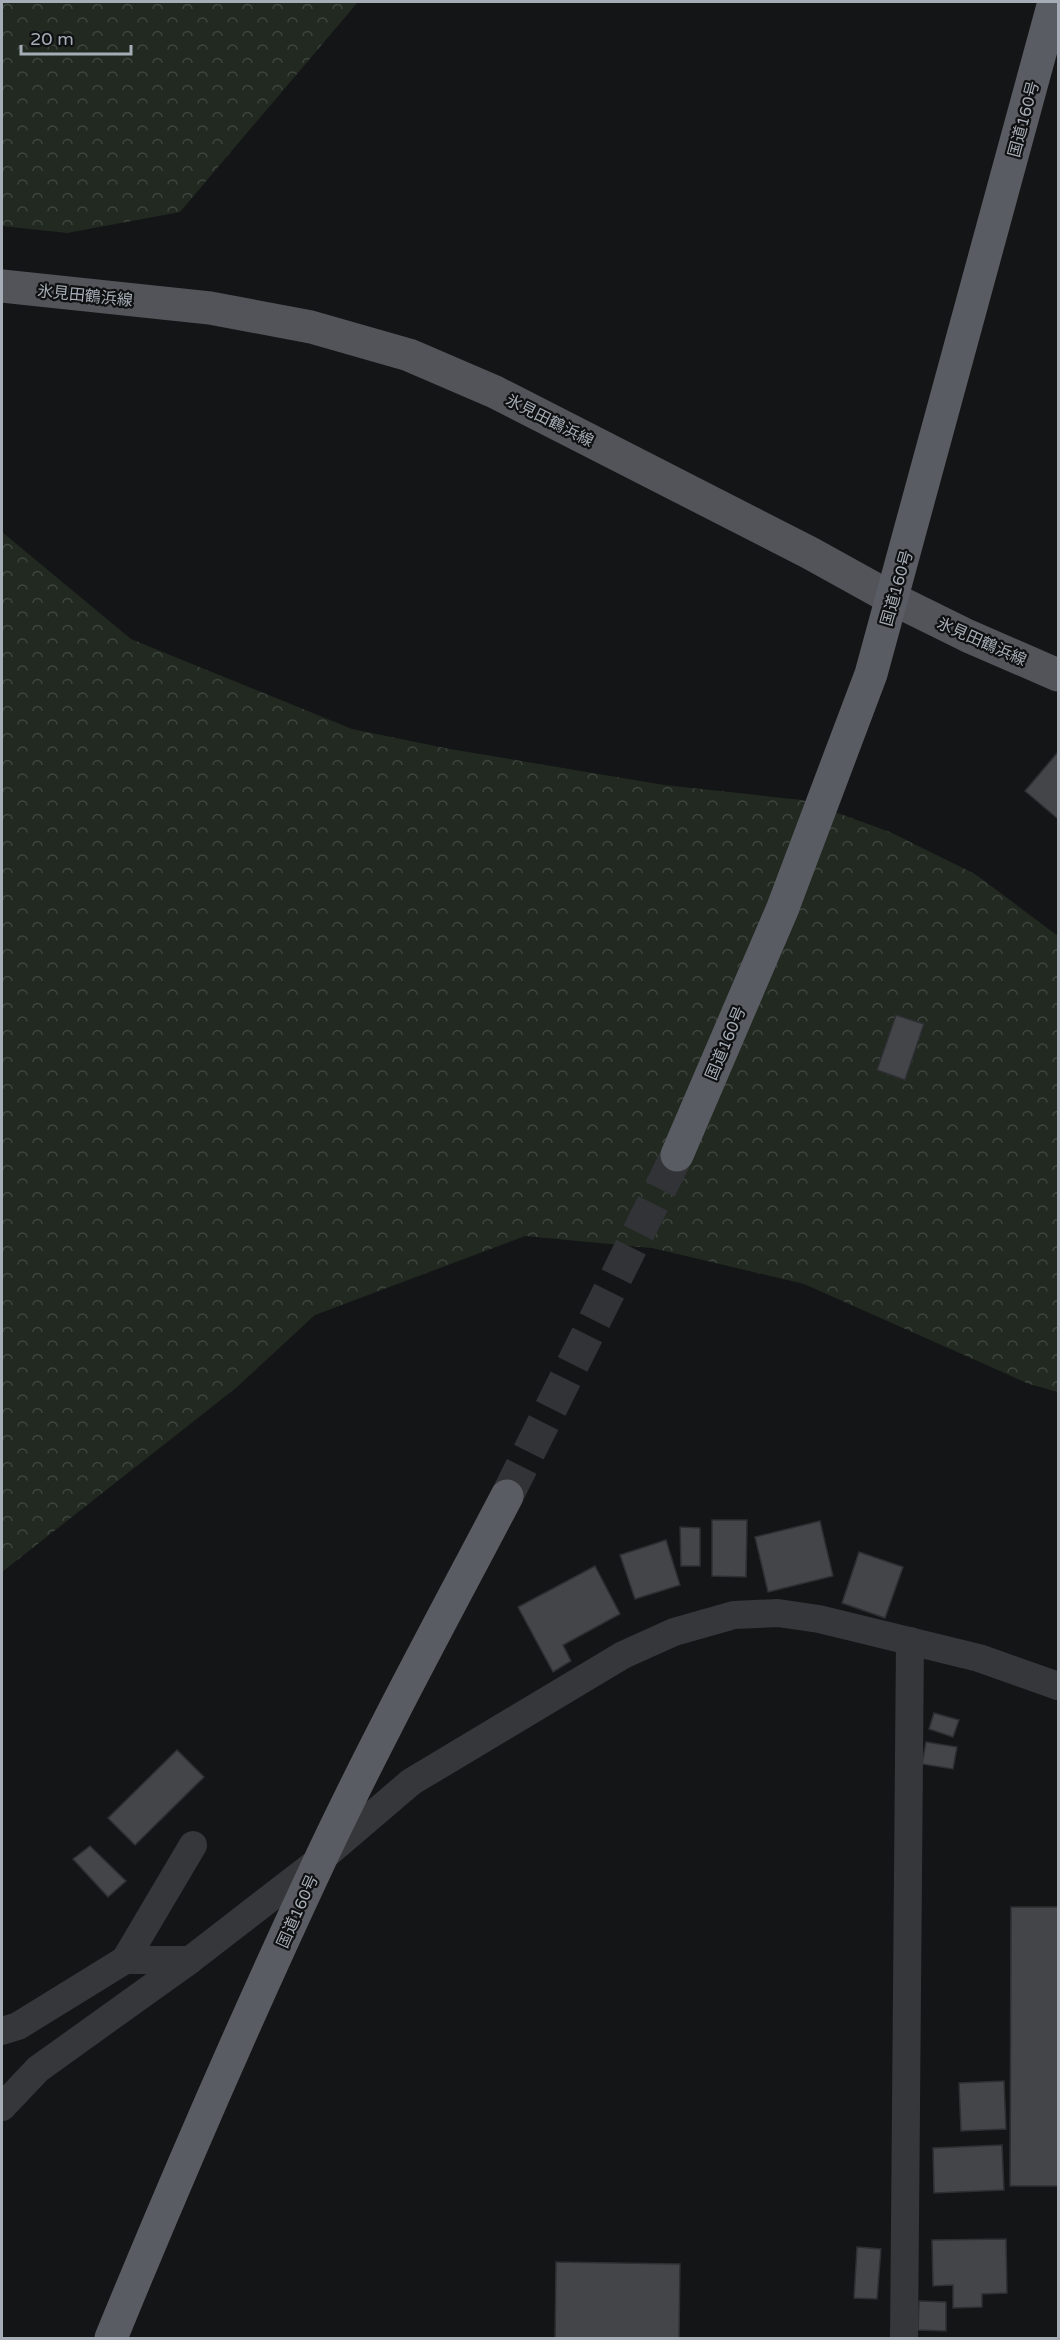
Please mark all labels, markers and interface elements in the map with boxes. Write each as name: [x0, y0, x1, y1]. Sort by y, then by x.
scale bar: [21, 18, 130, 56]
text: 20 m: [30, 28, 74, 50]
street label: 国道160号: [1004, 79, 1044, 160]
street label: 氷見田鶴浜線: [36, 281, 134, 311]
street label: 氷見田鶴浜線: [502, 390, 597, 452]
street label: 国道160号: [877, 548, 917, 629]
street label: 氷見田鶴浜線: [934, 613, 1030, 671]
street label: 国道160号: [701, 1004, 750, 1083]
street label: 国道160号: [273, 1872, 323, 1951]

